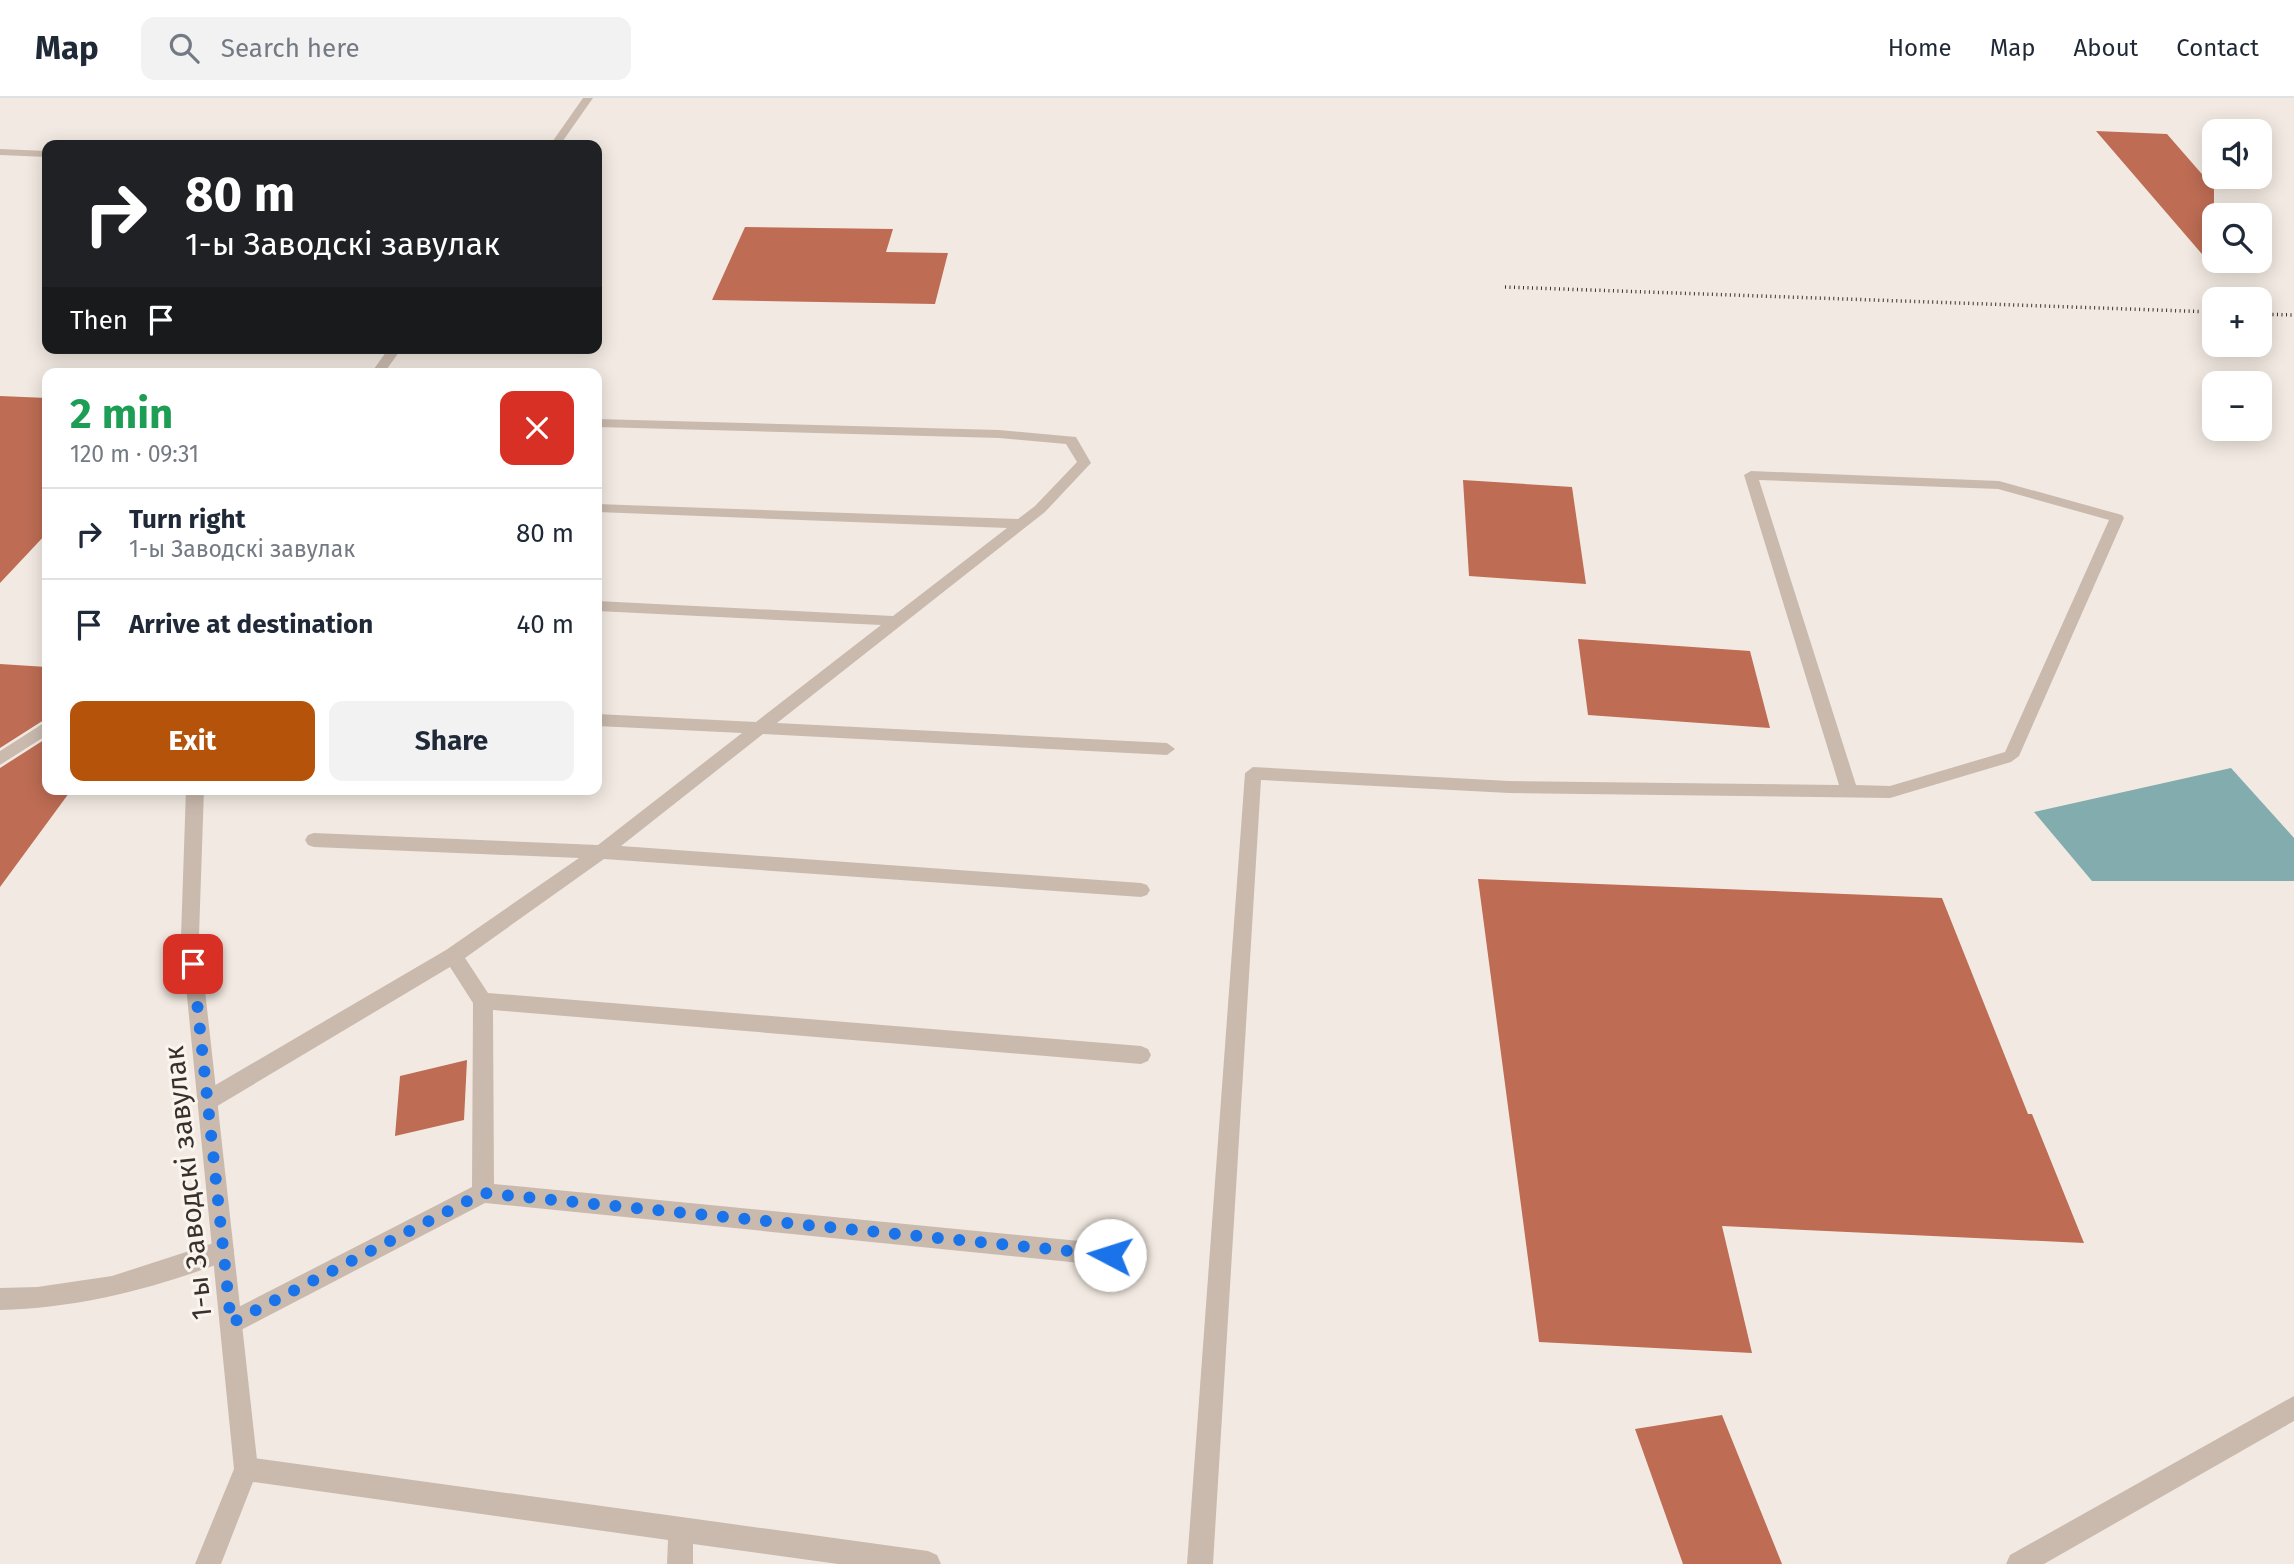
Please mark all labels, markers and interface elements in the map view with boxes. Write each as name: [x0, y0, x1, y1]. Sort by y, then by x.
search box: [141, 17, 631, 80]
text: Map: [35, 28, 99, 68]
icon: search: [165, 29, 203, 67]
text: Search here: [221, 33, 360, 64]
text: Home: [1888, 34, 1952, 62]
text: Map: [1990, 34, 2036, 62]
text: About: [2074, 34, 2138, 62]
text: Contact: [2176, 34, 2259, 62]
map controls: [2202, 119, 2272, 441]
button: sound: [2202, 119, 2272, 189]
text: 80 m: [185, 165, 295, 224]
icon: right: [70, 168, 161, 259]
button: search: [2202, 203, 2272, 273]
text: 1-ы Заводскі завулак: [185, 225, 500, 263]
button: +: [2202, 287, 2272, 357]
icon: arrive: [142, 301, 180, 339]
text: Then: [70, 305, 128, 336]
button: −: [2202, 371, 2272, 441]
text: 2 min: [70, 389, 173, 439]
button: close: [500, 391, 574, 465]
text: 120 m · 09:31: [70, 440, 199, 468]
text: Turn right: [129, 504, 246, 535]
icon: right: [70, 515, 108, 553]
text: 80 m: [516, 518, 574, 549]
text: 1-ы Заводскі завулак: [129, 535, 355, 563]
icon: arrive: [70, 606, 108, 644]
text: Arrive at destination: [129, 609, 373, 640]
text: 40 m: [516, 609, 574, 640]
button: Exit: [70, 701, 315, 781]
button: Share: [329, 701, 574, 781]
pin: [163, 934, 223, 994]
icon: arrive: [174, 945, 212, 983]
street label: 1-ы Заводскі завулак: [157, 1044, 219, 1322]
position arrow: [1073, 1218, 1147, 1292]

